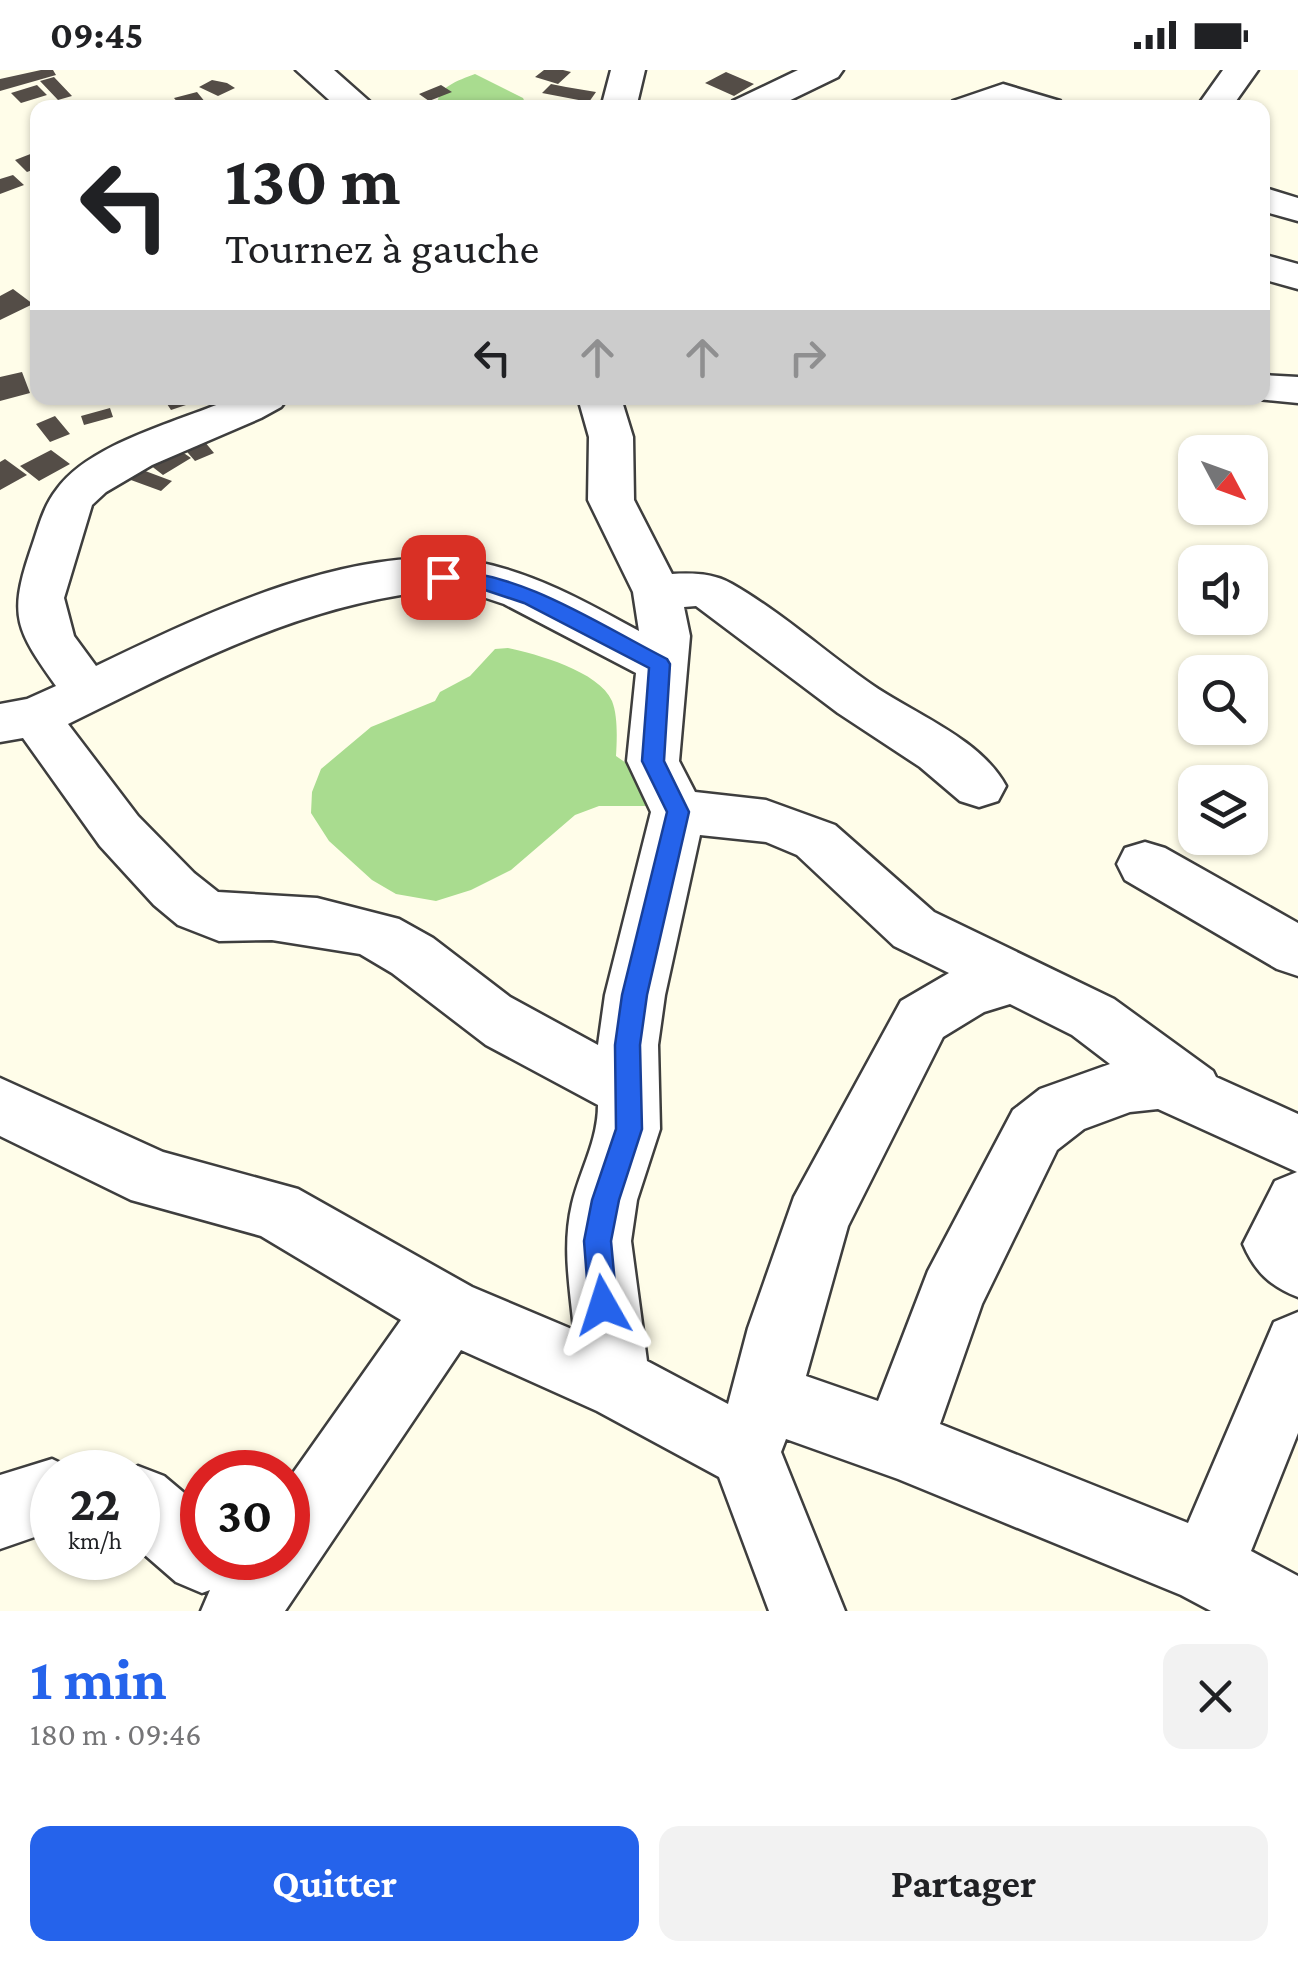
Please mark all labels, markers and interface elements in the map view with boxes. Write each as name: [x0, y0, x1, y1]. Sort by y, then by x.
text: 09:45: [50, 14, 143, 56]
icon: left: [60, 140, 190, 270]
text: 130 m: [225, 141, 401, 219]
text: Tournez à gauche: [225, 223, 539, 273]
icon: left: [465, 330, 520, 385]
icon: ahead: [570, 330, 625, 385]
icon: ahead: [675, 330, 730, 385]
icon: right: [780, 330, 835, 385]
north arrow: [1178, 435, 1268, 525]
map controls: [1178, 435, 1268, 855]
pin: [401, 535, 486, 620]
button: sound: [1178, 545, 1268, 635]
icon: arrive: [416, 550, 471, 605]
button: search: [1178, 655, 1268, 745]
button: layers: [1178, 765, 1268, 855]
position arrow: [551, 1253, 655, 1357]
speed limit sign: 30: [180, 1450, 310, 1580]
text: 22: [70, 1475, 120, 1531]
text: km/h: [68, 1527, 122, 1554]
button: close: [1163, 1644, 1268, 1749]
text: 1 min: [30, 1645, 167, 1712]
text: 180 m · 09:46: [30, 1716, 202, 1752]
button: Quitter: [30, 1826, 639, 1941]
button: Partager: [659, 1826, 1268, 1941]

